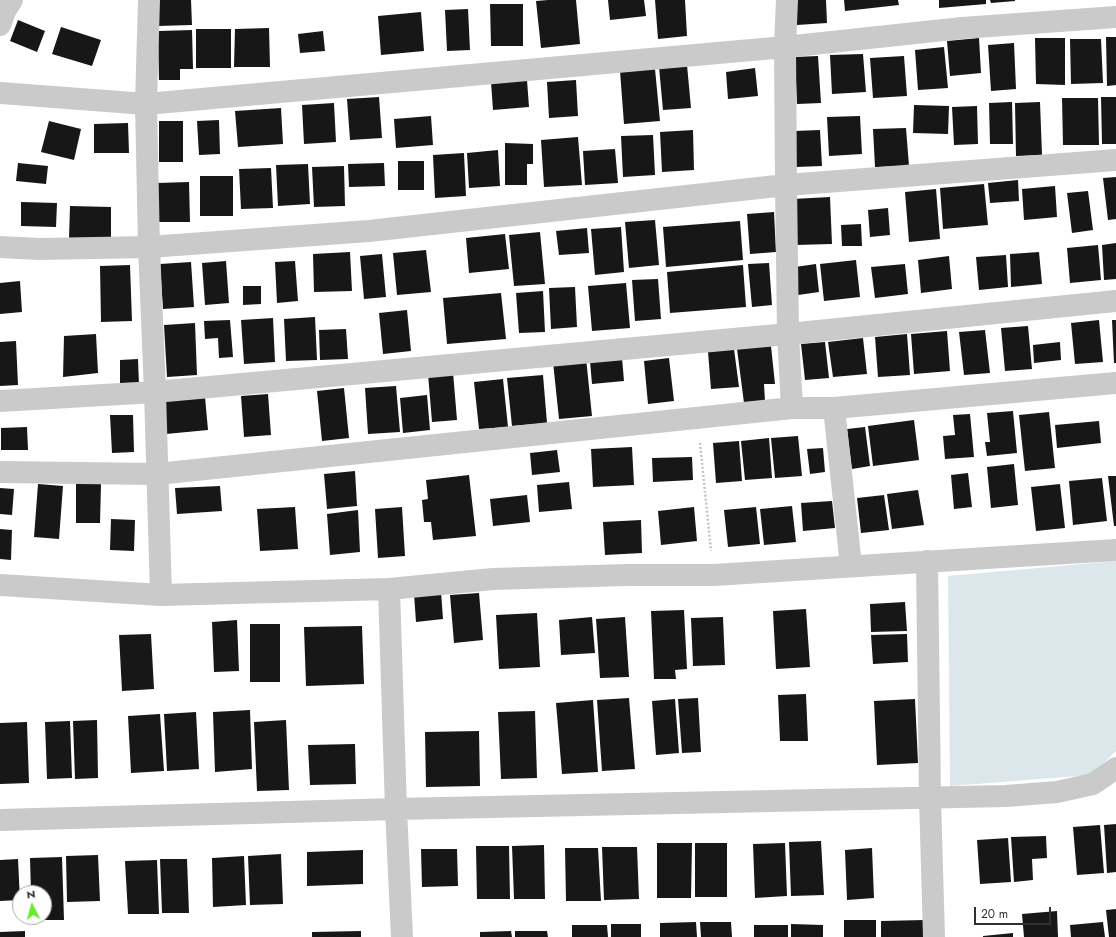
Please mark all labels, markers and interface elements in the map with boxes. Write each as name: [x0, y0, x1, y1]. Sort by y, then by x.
north arrow: [12, 885, 52, 925]
text: N: [26, 886, 36, 902]
scale bar: [976, 899, 1053, 925]
text: 20 m: [981, 905, 1008, 923]

